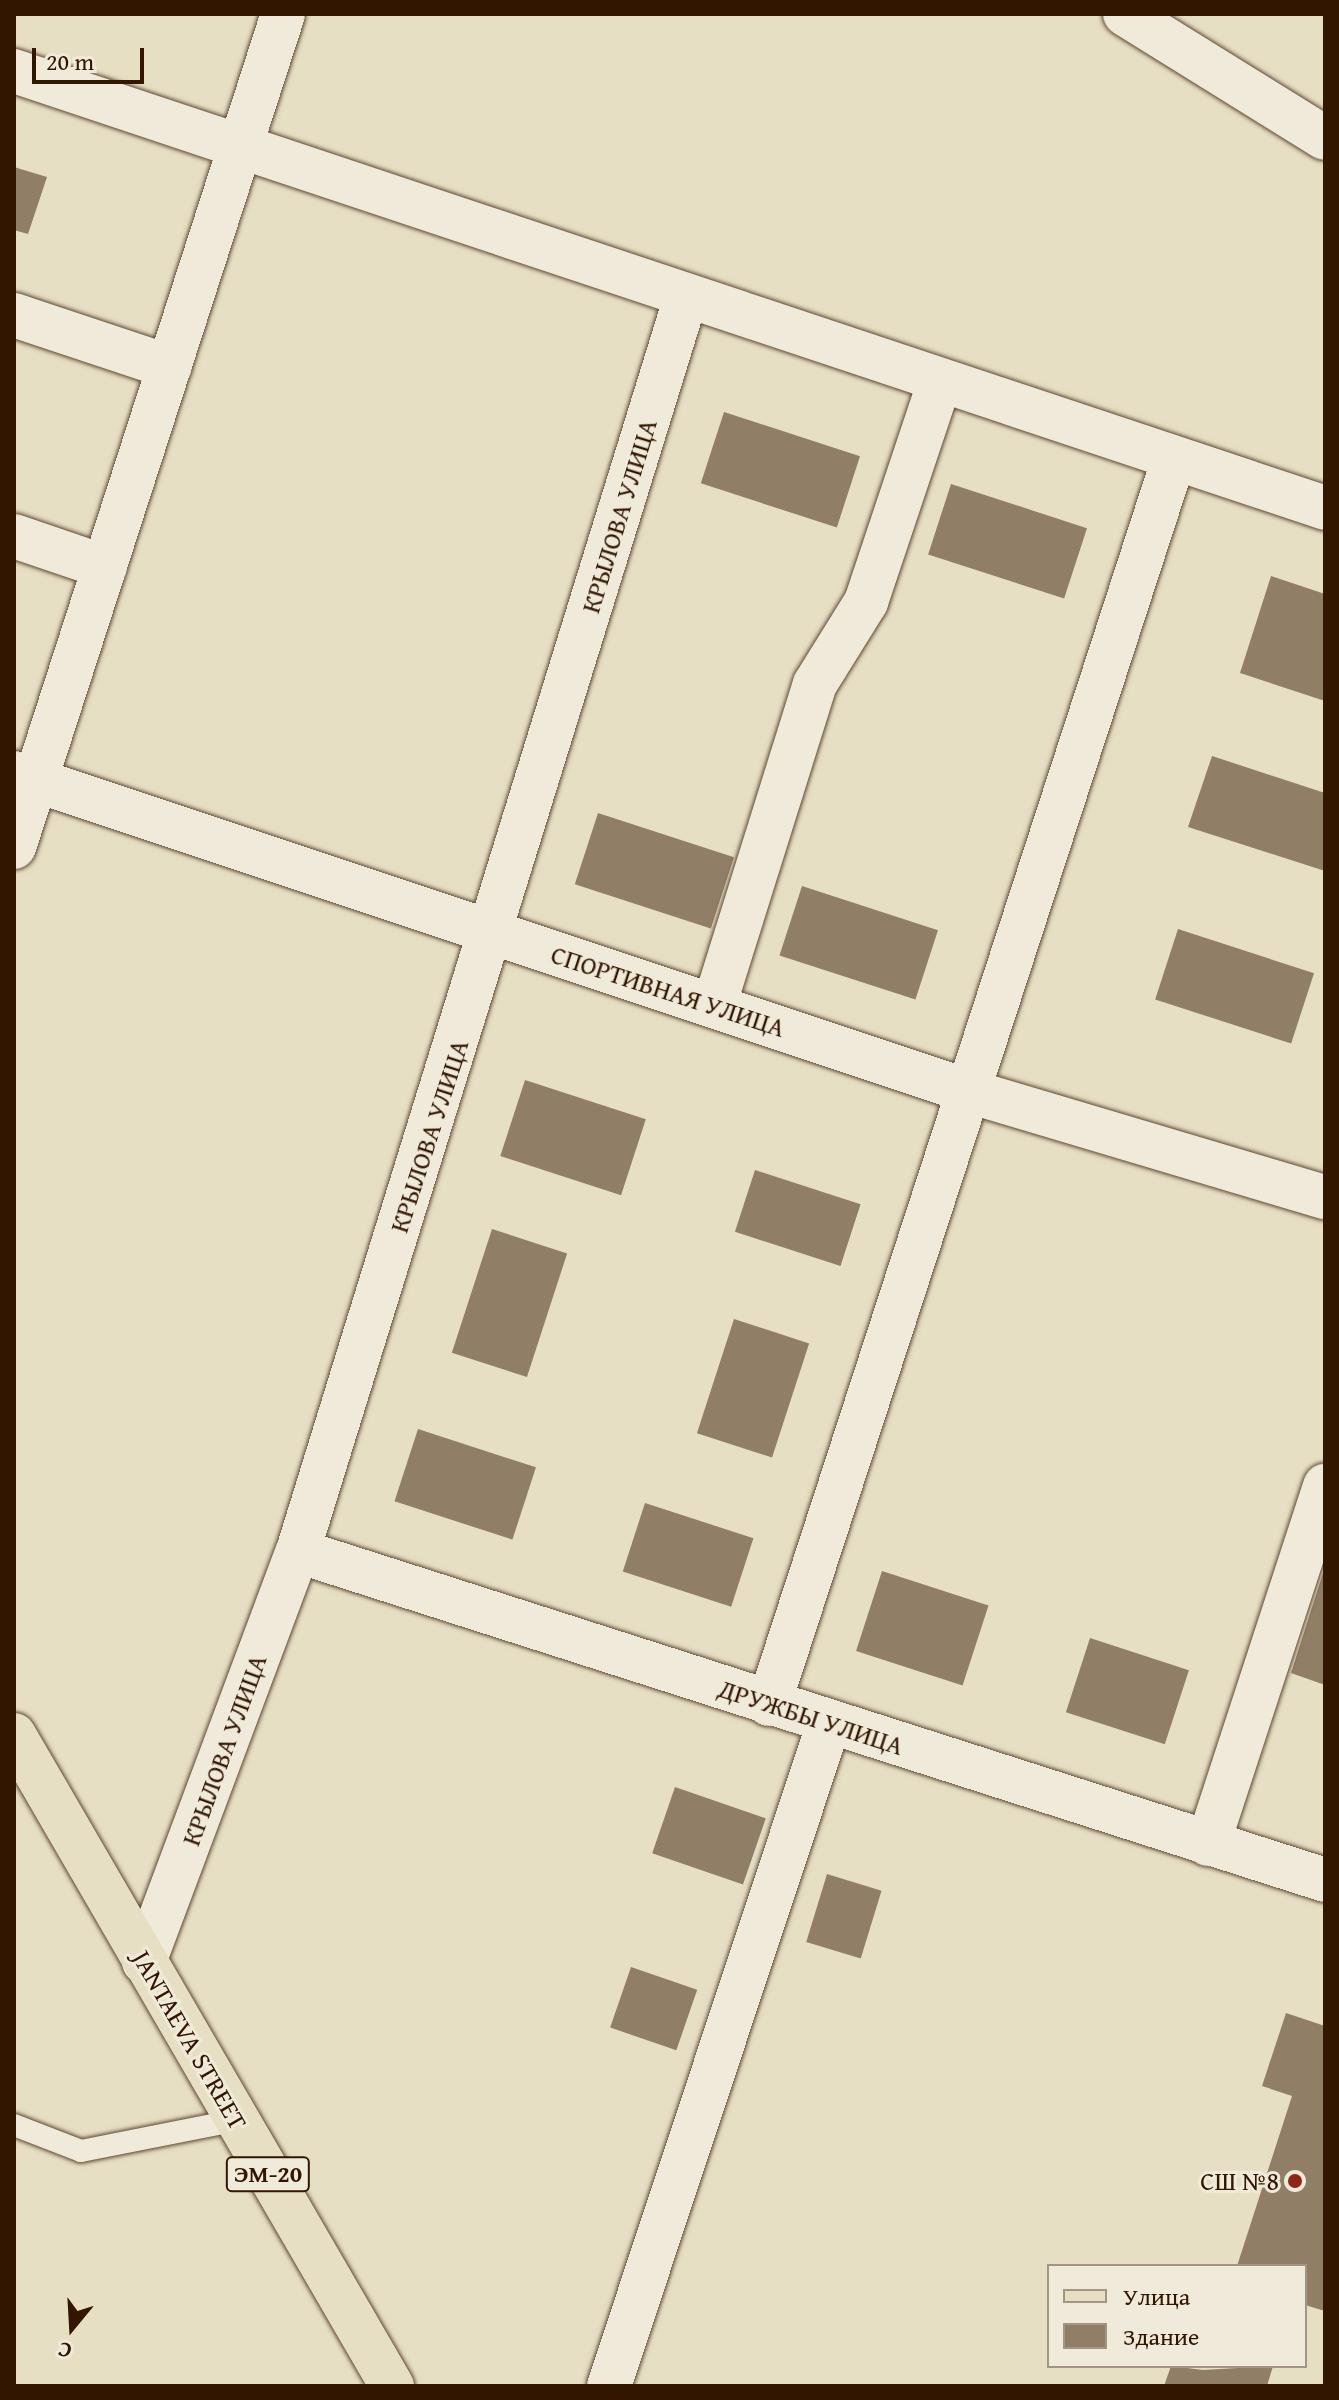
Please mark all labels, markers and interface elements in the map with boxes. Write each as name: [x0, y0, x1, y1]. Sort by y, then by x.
scale bar: [36, 32, 148, 82]
text: 20 m: [46, 44, 94, 79]
street label: КРЫЛОВА УЛИЦА: [575, 415, 663, 617]
street label: СПОРТИВНАЯ УЛИЦА: [547, 938, 789, 1044]
street label: КРЫЛОВА УЛИЦА: [383, 1036, 475, 1236]
street label: КРЫЛОВА УЛИЦА: [175, 1650, 273, 1850]
street label: ДРУЖБЫ УЛИЦА: [715, 1672, 907, 1762]
street label: JANTAEVA STREET: [126, 1945, 254, 2135]
road number: ЭМ-20: [224, 2154, 312, 2194]
place label: СШ №8: [1200, 2165, 1279, 2197]
marker: СШ №8: [1286, 2172, 1304, 2190]
legend: [1047, 2264, 1307, 2368]
text: Улица: [1123, 2279, 1190, 2314]
north arrow: [32, 2288, 112, 2368]
text: Здание: [1123, 2319, 1199, 2354]
text: С: [54, 2334, 75, 2368]

